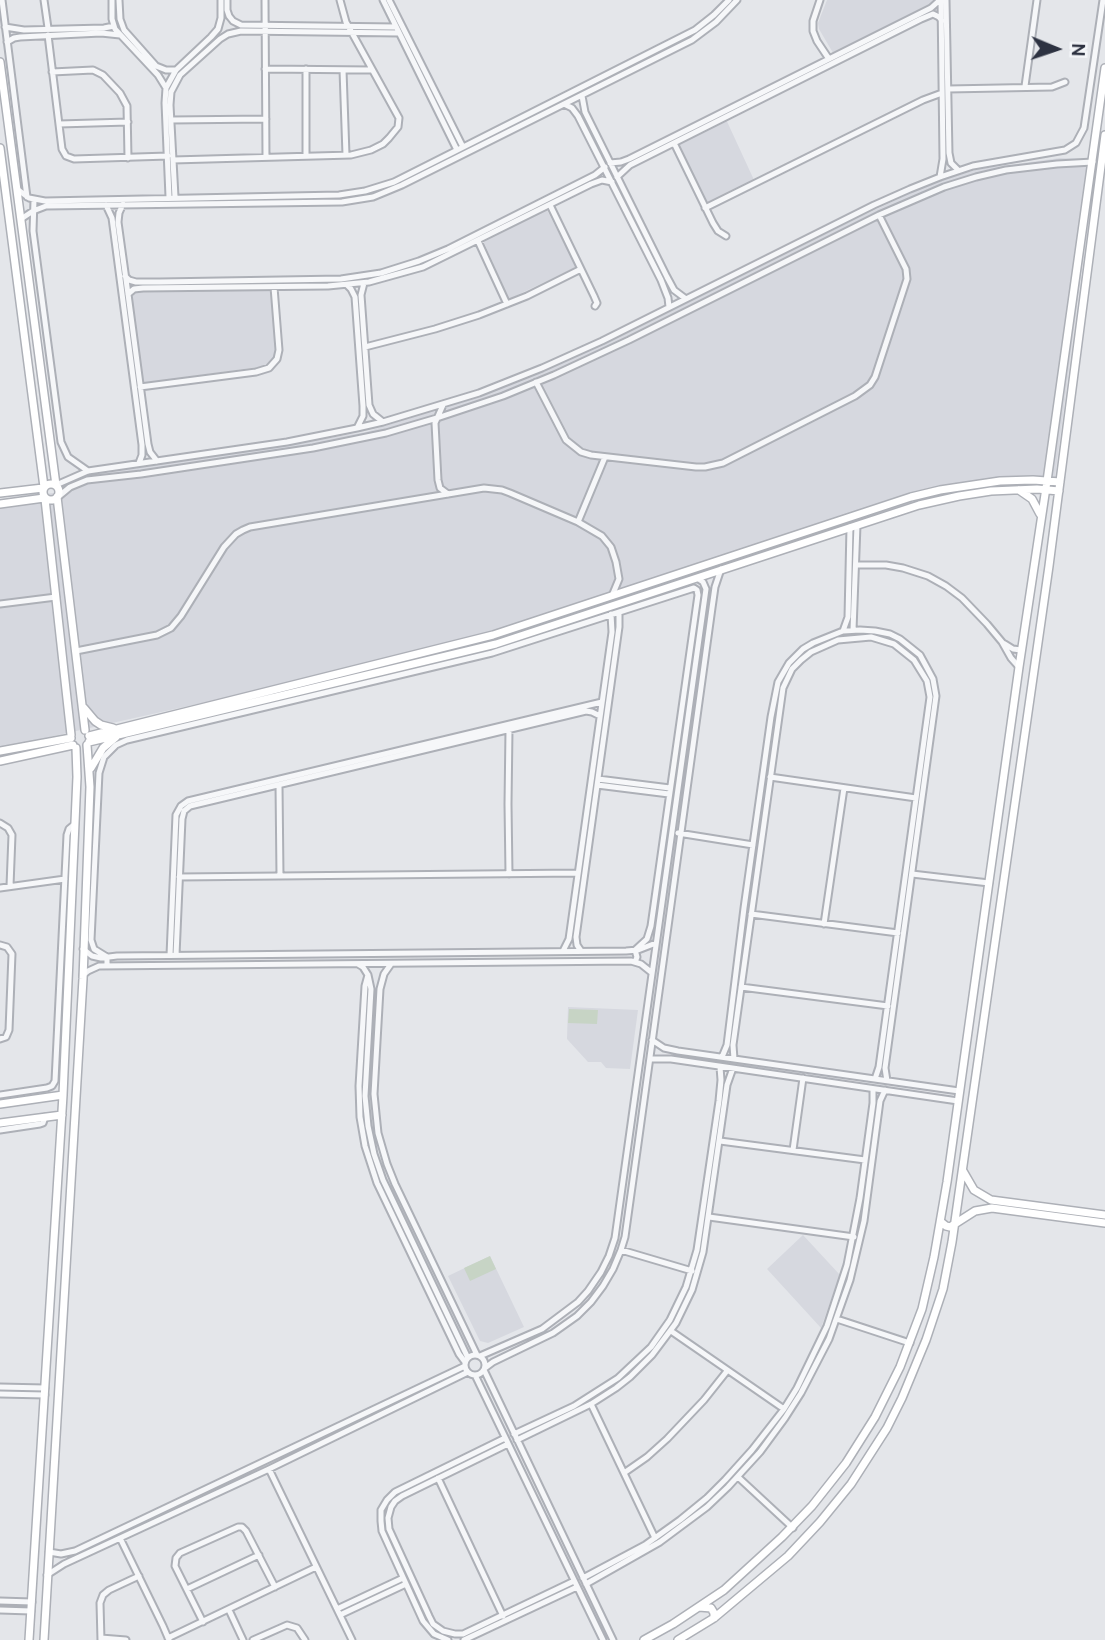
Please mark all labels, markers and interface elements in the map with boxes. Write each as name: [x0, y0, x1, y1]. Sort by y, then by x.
north arrow: [1021, 14, 1091, 84]
text: N: [1065, 42, 1089, 57]

